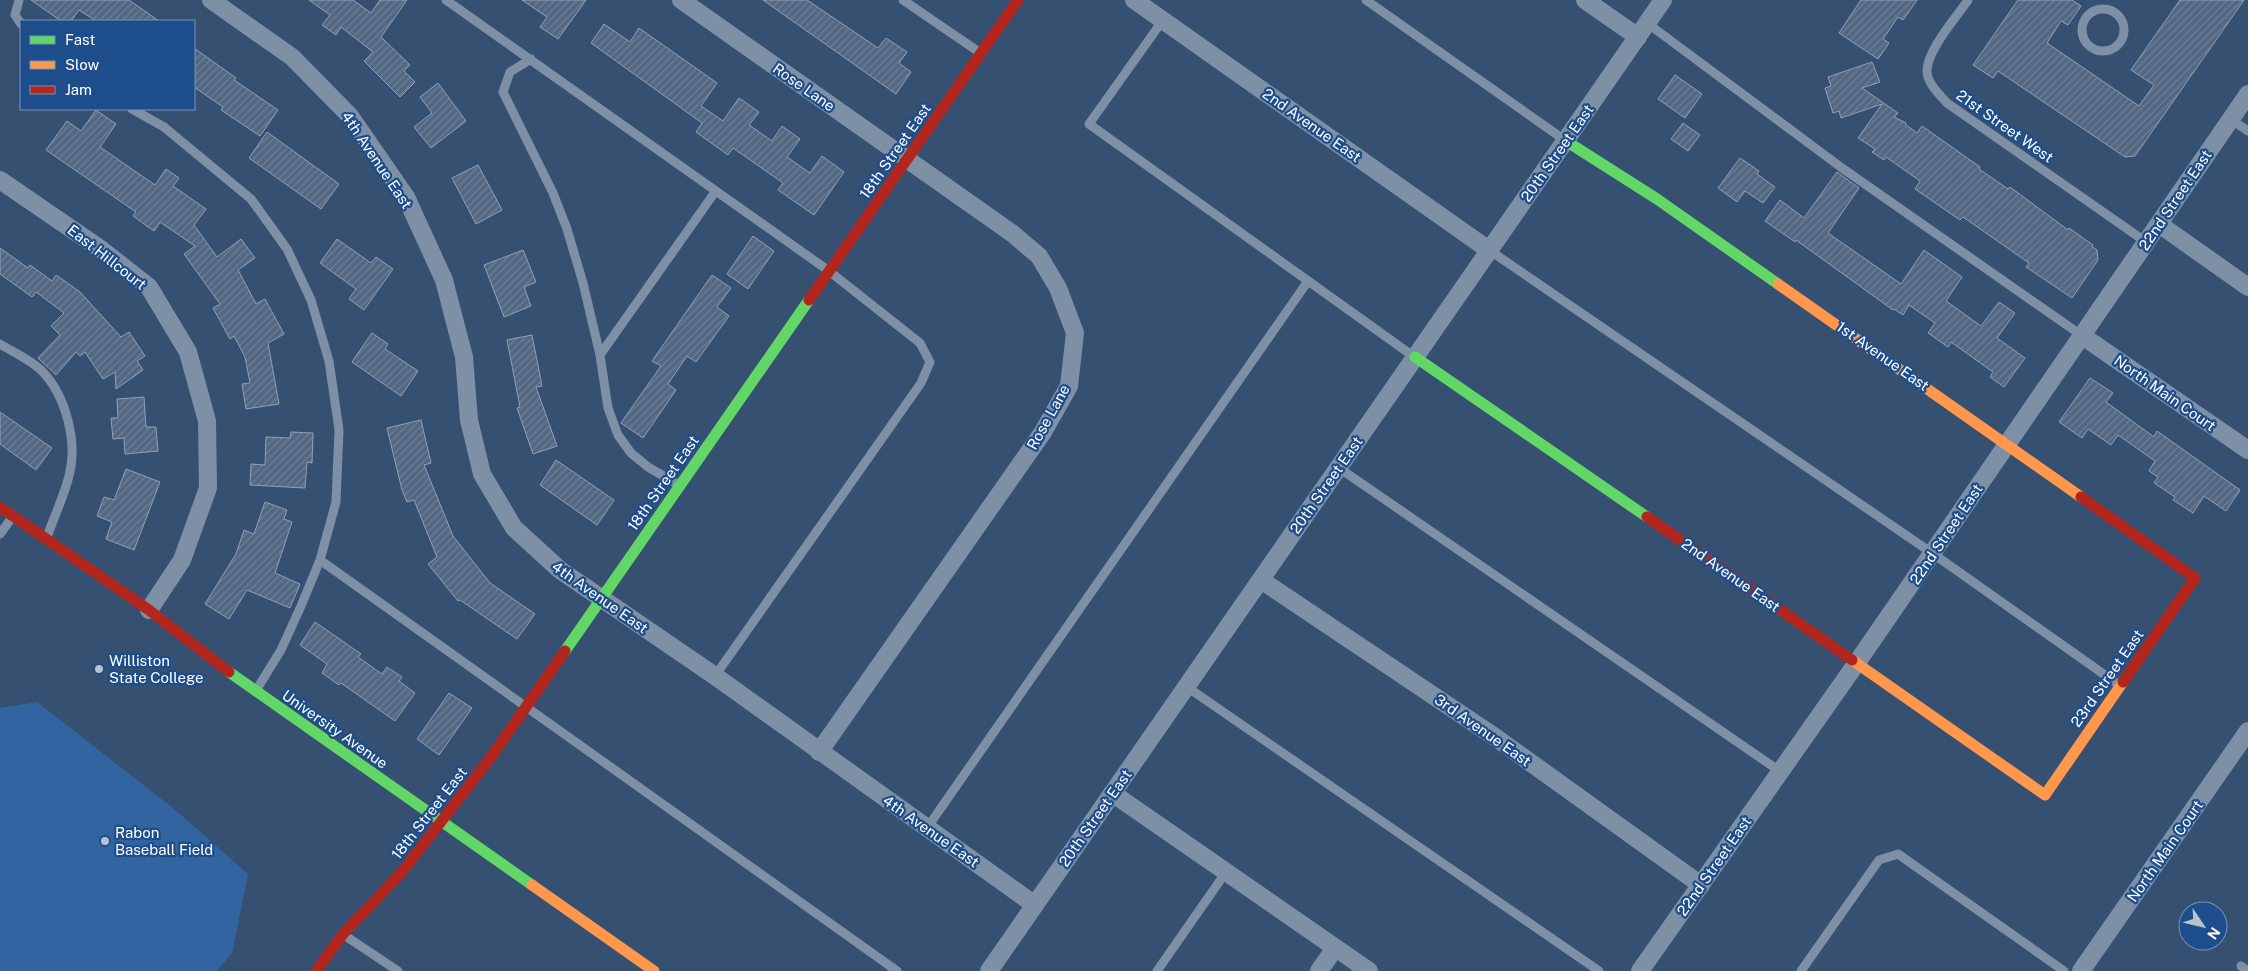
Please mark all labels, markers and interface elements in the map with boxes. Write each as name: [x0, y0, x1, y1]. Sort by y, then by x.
legend: [20, 20, 195, 110]
text: Fast: [65, 31, 95, 48]
text: Slow: [65, 56, 100, 73]
street label: Rose Lane: [770, 59, 838, 115]
text: Jam: [65, 81, 92, 98]
street label: 2nd Avenue East: [1260, 85, 1364, 165]
street label: 21st Street West: [1953, 86, 2057, 166]
street label: 18th Street East: [856, 100, 934, 202]
street label: 20th Street East: [1517, 101, 1597, 205]
street label: 4th Avenue East: [338, 108, 416, 212]
street label: 22nd Street East: [2135, 147, 2215, 253]
street label: East Hillcourt: [64, 221, 150, 293]
street label: 1st Avenue East: [1834, 318, 1933, 394]
street label: North Main Court: [2111, 352, 2219, 435]
street label: Rose Lane: [1023, 381, 1073, 453]
street label: 18th Street East: [624, 432, 702, 534]
street label: 20th Street East: [1286, 433, 1366, 537]
street label: 22nd Street East: [1906, 481, 1986, 587]
street label: 2nd Avenue East: [1679, 535, 1783, 615]
street label: 4th Avenue East: [549, 558, 651, 637]
street label: 23rd Street East: [2067, 626, 2147, 730]
place label: Williston State College: [109, 652, 204, 686]
marker: Williston State College: [93, 663, 105, 675]
street label: University Avenue: [279, 686, 391, 772]
street label: 3rd Avenue East: [1432, 690, 1535, 770]
street label: 18th Street East: [388, 763, 470, 862]
street label: 20th Street East: [1055, 766, 1135, 870]
street label: 4th Avenue East: [880, 792, 982, 871]
street label: North Main Court: [2124, 797, 2207, 905]
street label: 22nd Street East: [1673, 813, 1755, 919]
place label: Rabon Baseball Field: [115, 824, 213, 858]
marker: Rabon Baseball Field: [99, 835, 111, 847]
north arrow: [2178, 901, 2228, 951]
text: N: [2204, 924, 2223, 943]

